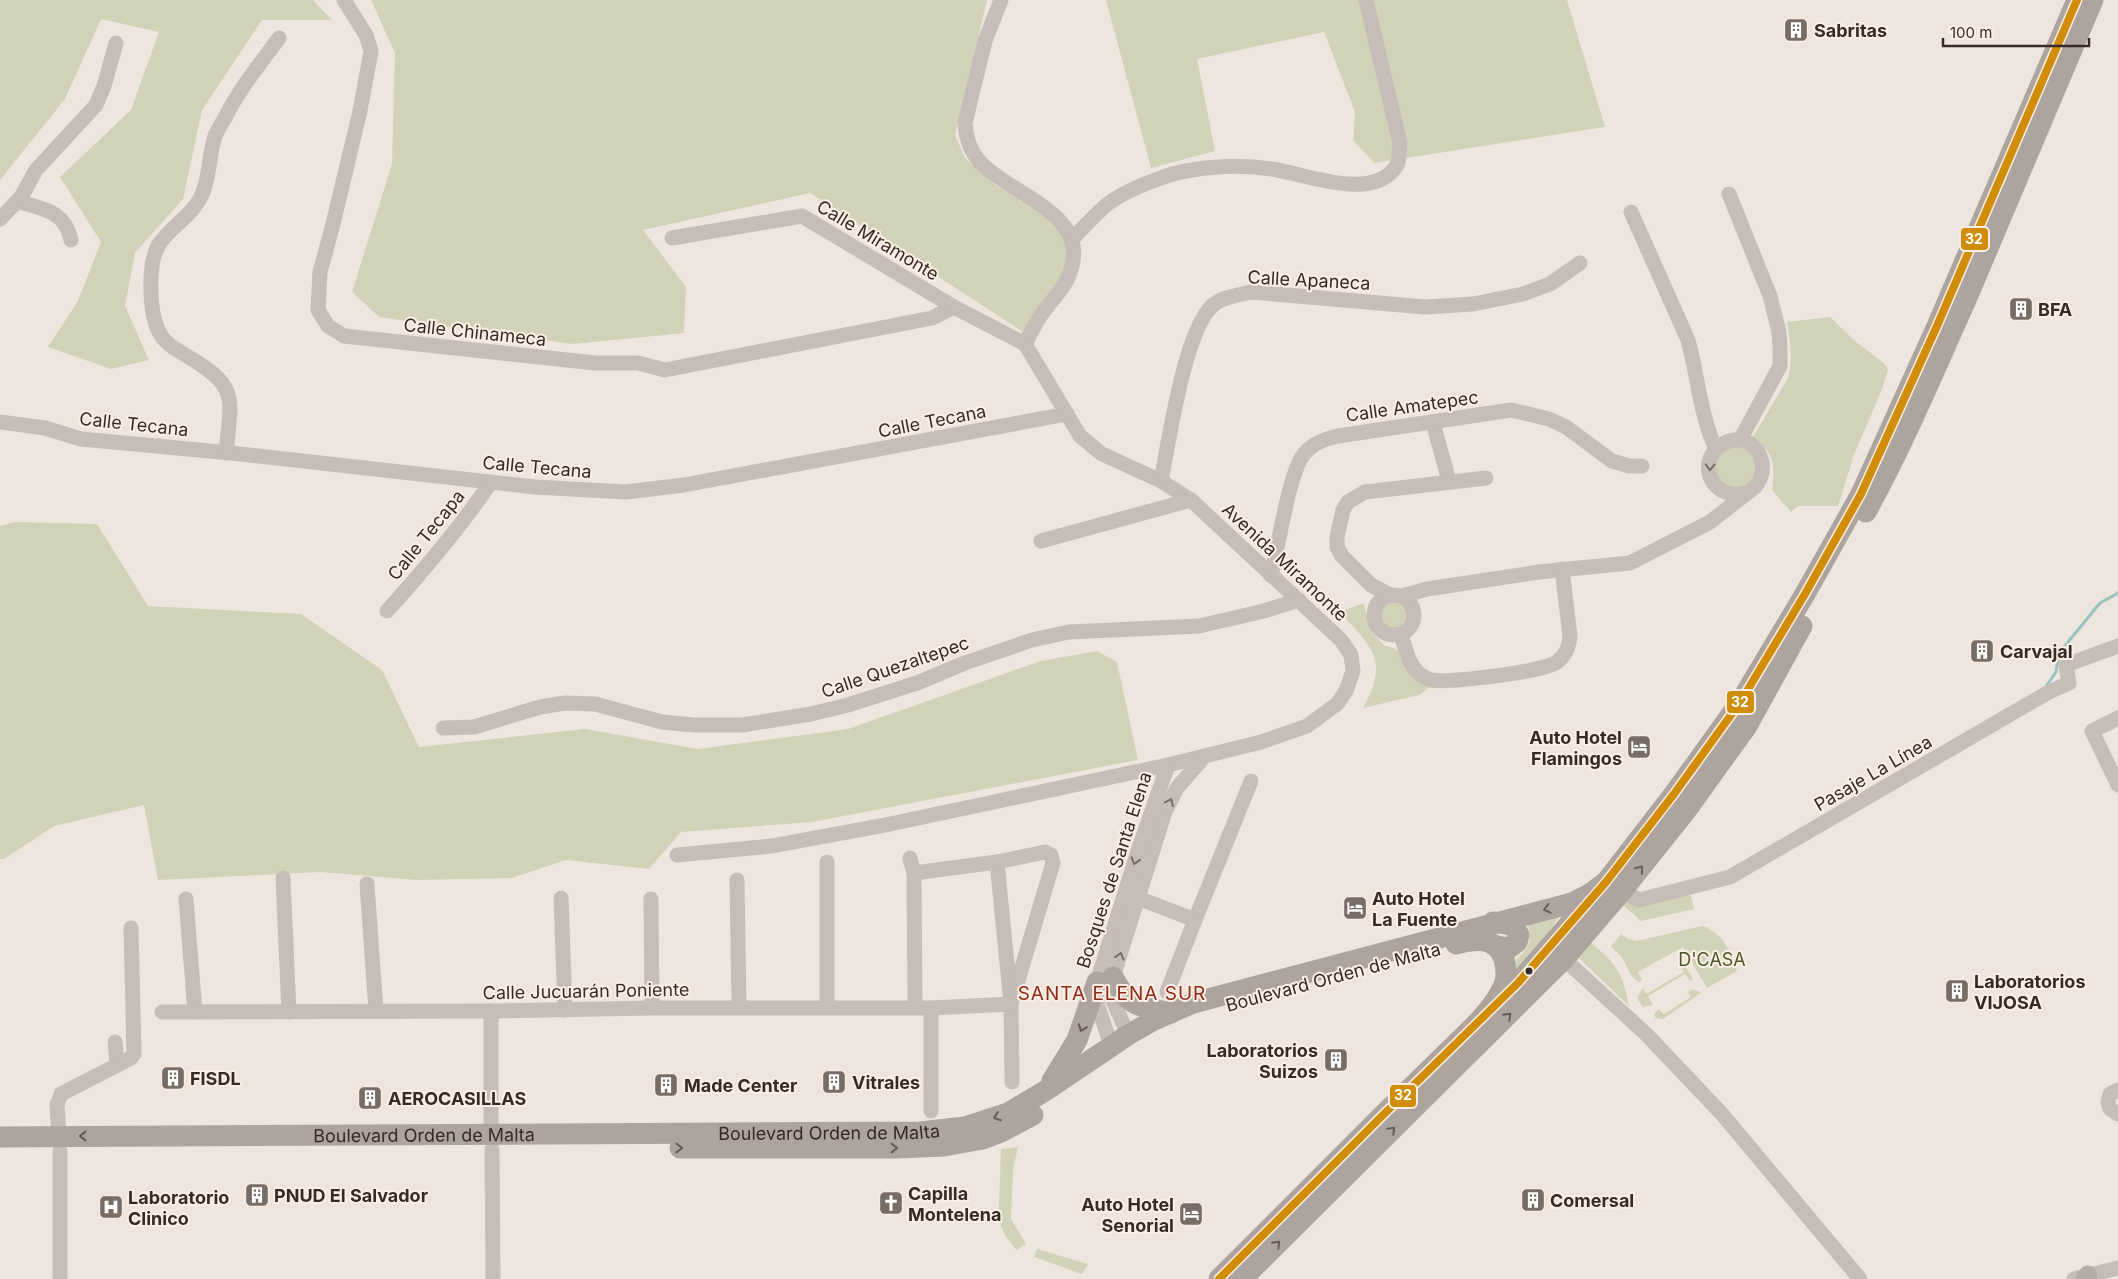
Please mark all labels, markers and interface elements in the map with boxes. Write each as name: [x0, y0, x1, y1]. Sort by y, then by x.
scale bar: [1943, 15, 2089, 47]
building icon: Sabritas: [1783, 17, 1809, 43]
place label: Sabritas: [1814, 20, 1887, 41]
text: 100 m: [1950, 23, 1992, 42]
street label: Calle Miramonte: [813, 195, 943, 285]
line badge: 32: [1960, 227, 1989, 251]
text: 32: [1965, 230, 1983, 247]
street label: Calle Apaneca: [1247, 266, 1371, 294]
building icon: BFA: [2008, 296, 2034, 322]
place label: BFA: [2038, 299, 2072, 320]
street label: Calle Chinameca: [403, 314, 547, 350]
street label: Calle Amatepec: [1344, 386, 1480, 426]
street label: Calle Tecana: [876, 400, 988, 442]
street label: Calle Tecana: [78, 408, 190, 440]
street label: Calle Tecana: [482, 452, 592, 482]
one-way arrow: [1705, 464, 1715, 472]
street label: Calle Tecapa: [383, 486, 469, 584]
street label: Avenida Miramonte: [1218, 499, 1352, 625]
street label: Calle Quezaltepec: [818, 632, 972, 702]
building icon: Carvajal: [1969, 638, 1995, 664]
place label: Carvajal: [2000, 641, 2073, 662]
line badge: 32: [1726, 690, 1755, 714]
text: 32: [1731, 693, 1749, 710]
place label: Auto Hotel Flamingos: [1529, 727, 1622, 769]
street label: Pasaje La Línea: [1810, 731, 1936, 815]
hotel icon: Auto Hotel Flamingos: [1626, 734, 1652, 760]
street label: Bosques de Santa Elena: [1072, 769, 1156, 971]
one-way arrow: [1163, 798, 1174, 807]
one-way arrow: [1130, 856, 1140, 864]
one-way arrow: [1634, 866, 1642, 875]
place label: Auto Hotel La Fuente: [1372, 888, 1465, 930]
hotel icon: Auto Hotel La Fuente: [1342, 895, 1368, 921]
one-way arrow: [1542, 903, 1551, 914]
street label: Boulevard Orden de Malta: [1223, 938, 1443, 1016]
park label: D'CASA: [1678, 949, 1746, 970]
one-way arrow: [1114, 953, 1124, 961]
unlabelled marker: [1524, 966, 1534, 976]
place label: Laboratorios VIJOSA: [1974, 971, 2085, 1013]
building icon: Laboratorios VIJOSA: [1944, 978, 1970, 1004]
street label: Calle Jucuarán Poniente: [483, 979, 689, 1003]
district label: SANTA ELENA SUR: [1018, 982, 1206, 1005]
one-way arrow: [1502, 1013, 1511, 1022]
one-way arrow: [1078, 1024, 1088, 1032]
place label: Laboratorios Suizos: [1207, 1040, 1318, 1082]
building icon: Laboratorios Suizos: [1323, 1047, 1349, 1073]
building icon: FISDL: [160, 1065, 186, 1091]
place label: FISDL: [190, 1068, 241, 1089]
building icon: Vitrales: [821, 1069, 847, 1095]
building icon: Made Center: [653, 1072, 679, 1098]
place label: Vitrales: [852, 1072, 920, 1093]
place label: Made Center: [684, 1075, 797, 1096]
line badge: 32: [1389, 1084, 1417, 1108]
building icon: AEROCASILLAS: [357, 1085, 383, 1111]
text: 32: [1394, 1086, 1412, 1103]
place label: AEROCASILLAS: [388, 1088, 526, 1109]
one-way arrow: [993, 1111, 1001, 1121]
street label: Boulevard Orden de Malta: [718, 1119, 941, 1144]
street label: Boulevard Orden de Malta: [313, 1124, 535, 1146]
one-way arrow: [1386, 1126, 1395, 1135]
one-way arrow: [79, 1131, 87, 1141]
one-way arrow: [675, 1143, 683, 1153]
one-way arrow: [890, 1143, 898, 1153]
building icon: PNUD El Salvador: [244, 1182, 270, 1208]
place label: Capilla Montelena: [908, 1183, 1001, 1225]
place label: PNUD El Salvador: [274, 1185, 428, 1206]
place label: Laboratorio Clinico: [128, 1187, 229, 1229]
building icon: Comersal: [1520, 1187, 1546, 1213]
church icon: Capilla Montelena: [878, 1190, 904, 1216]
place label: Comersal: [1550, 1190, 1634, 1211]
hospital icon: Laboratorio Clinico: [98, 1194, 124, 1220]
place label: Auto Hotel Senorial: [1081, 1194, 1174, 1236]
hotel icon: Auto Hotel Senorial: [1178, 1201, 1204, 1227]
one-way arrow: [1271, 1241, 1280, 1250]

